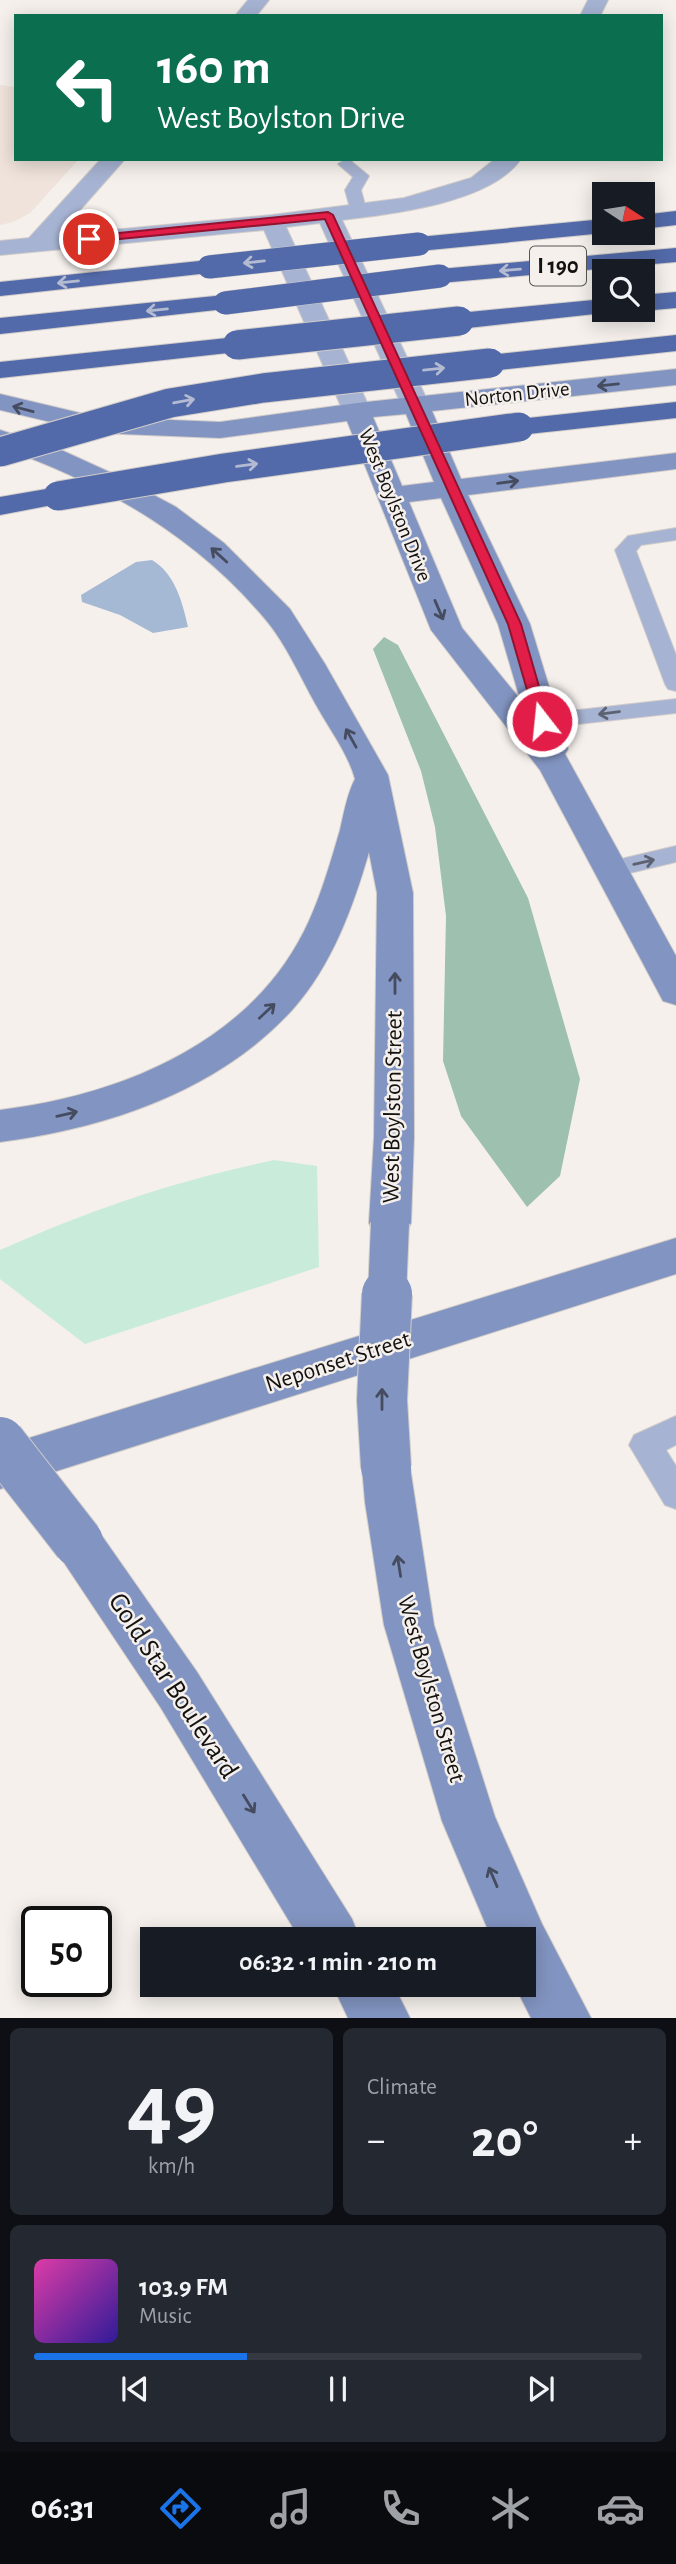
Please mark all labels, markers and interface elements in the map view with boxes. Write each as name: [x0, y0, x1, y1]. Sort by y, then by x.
icon: left: [42, 42, 133, 133]
text: 160 m: [157, 44, 271, 93]
text: West Boylston Drive: [157, 102, 405, 134]
north arrow: [592, 182, 654, 245]
map controls: [592, 182, 655, 322]
pin: [59, 209, 119, 269]
icon: arrive: [70, 220, 108, 258]
road number: I 190: [530, 246, 586, 286]
one-way arrow: [243, 256, 265, 269]
button: search: [592, 259, 655, 322]
one-way arrow: [500, 264, 522, 277]
one-way arrow: [57, 275, 80, 288]
one-way arrow: [146, 304, 169, 317]
one-way arrow: [422, 363, 444, 376]
street label: Norton Drive: [464, 378, 570, 410]
one-way arrow: [597, 378, 620, 391]
one-way arrow: [172, 394, 195, 407]
one-way arrow: [12, 401, 34, 414]
street label: West Boylston Drive: [355, 426, 435, 584]
one-way arrow: [235, 458, 258, 471]
one-way arrow: [496, 475, 518, 488]
one-way arrow: [210, 547, 228, 563]
one-way arrow: [433, 599, 446, 620]
position arrow: [505, 684, 579, 758]
one-way arrow: [598, 707, 621, 720]
one-way arrow: [344, 729, 358, 749]
one-way arrow: [632, 855, 655, 868]
one-way arrow: [388, 972, 402, 995]
one-way arrow: [258, 1003, 276, 1019]
street label: West Boylston Street: [379, 1010, 407, 1204]
one-way arrow: [55, 1107, 78, 1120]
street label: Neponset Street: [262, 1327, 414, 1397]
one-way arrow: [375, 1387, 389, 1410]
one-way arrow: [392, 1555, 405, 1578]
street label: Gold Star Boulevard: [103, 1588, 243, 1784]
street label: West Boylston Street: [393, 1593, 469, 1785]
one-way arrow: [242, 1793, 256, 1813]
one-way arrow: [486, 1866, 499, 1888]
speed limit sign: 50: [21, 1906, 112, 1997]
text: 06:32 · 1 min · 210 m: [239, 1949, 437, 1975]
text: 49: [127, 2062, 216, 2153]
text: Climate: [367, 2076, 437, 2099]
text: 20°: [471, 2114, 538, 2166]
text: −: [367, 2122, 385, 2160]
text: +: [624, 2122, 642, 2160]
text: km/h: [148, 2155, 195, 2178]
text: 103.9 FM: [139, 2274, 228, 2300]
text: Music: [139, 2305, 191, 2328]
icon: previous: [116, 2370, 154, 2408]
icon: pause: [319, 2370, 357, 2408]
icon: next: [522, 2370, 560, 2408]
icon: directions: [156, 2484, 205, 2533]
icon: music: [266, 2484, 315, 2533]
icon: phone: [376, 2484, 425, 2533]
icon: climate: [486, 2484, 535, 2533]
icon: car: [596, 2484, 645, 2533]
text: 06:31: [31, 2492, 95, 2524]

